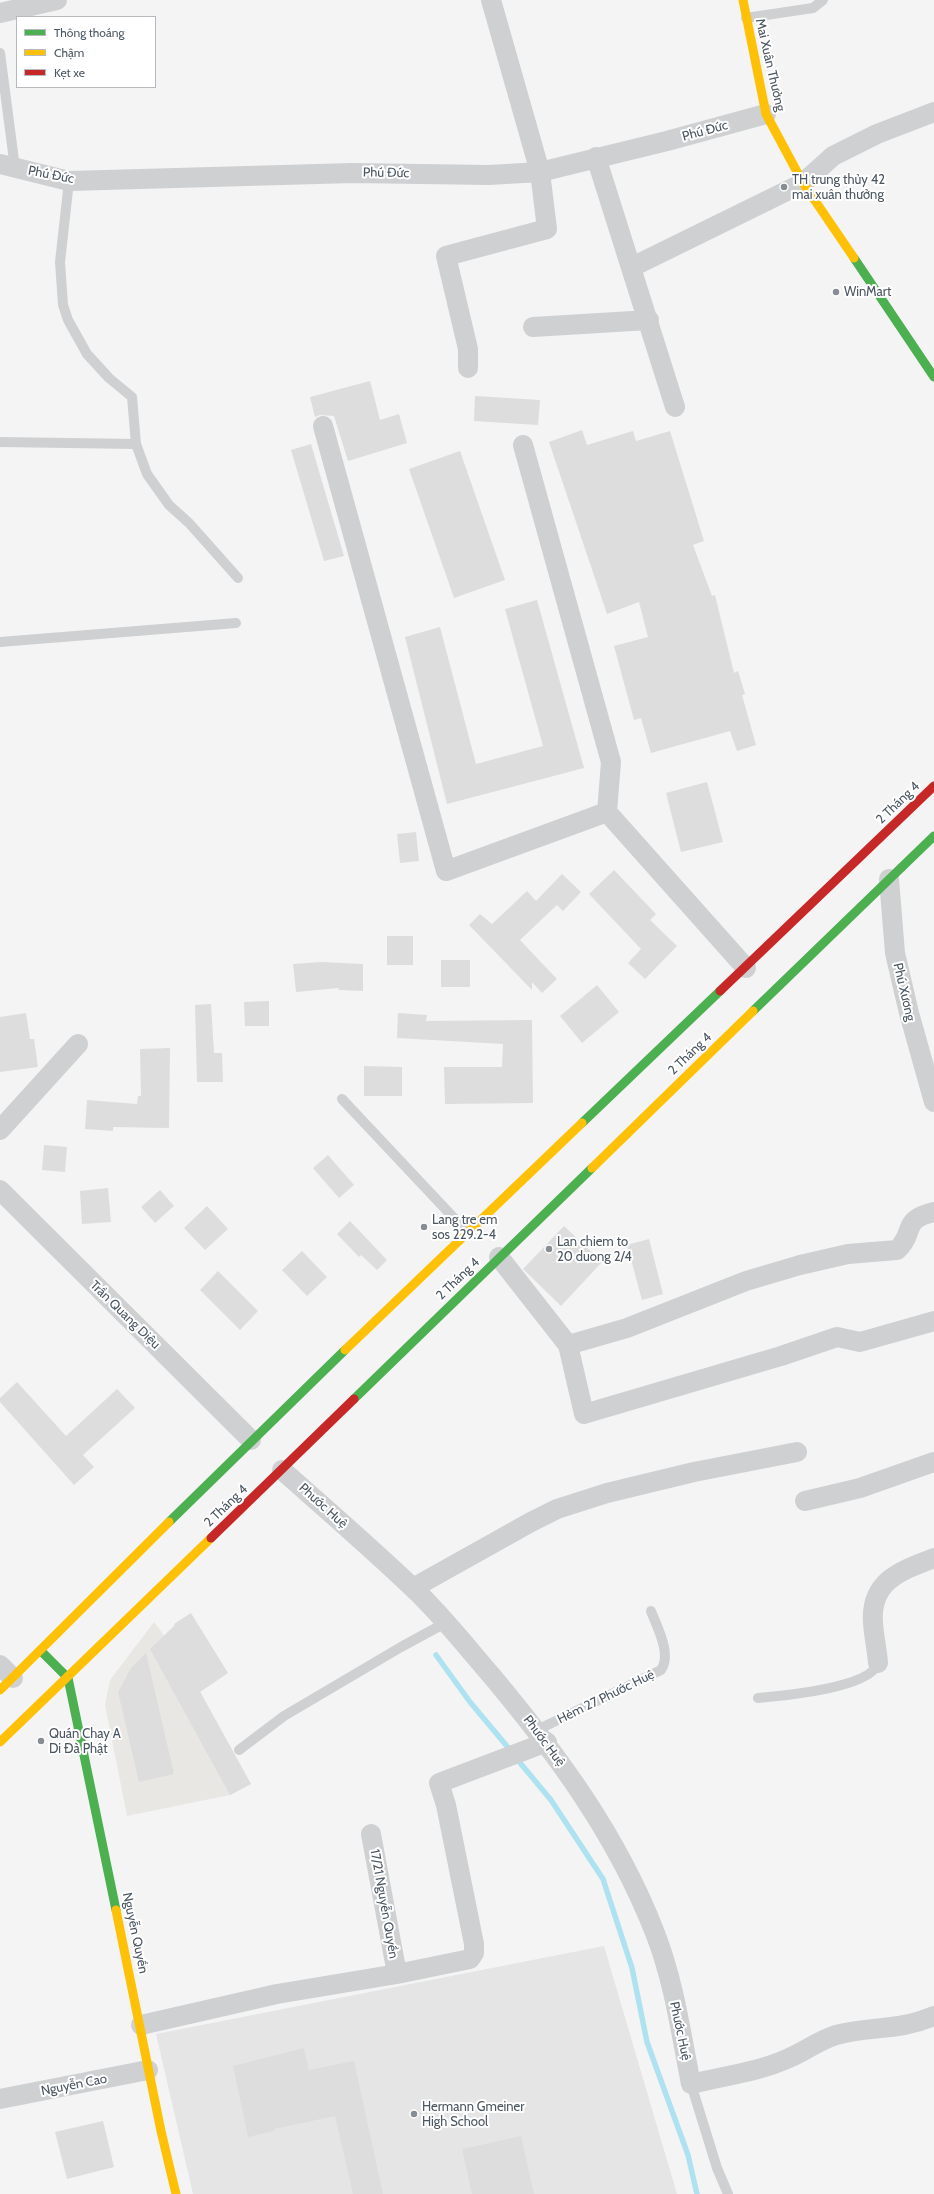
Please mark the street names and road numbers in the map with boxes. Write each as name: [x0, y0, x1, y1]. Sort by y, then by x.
street label: Mai Xuân Thưởng: [752, 17, 788, 113]
street label: Phú Đức: [681, 117, 729, 145]
street label: Phú Đức: [27, 163, 75, 187]
street label: Phú Đức: [363, 165, 409, 181]
street label: 2 Tháng 4: [873, 779, 923, 827]
street label: Phú Xương: [890, 961, 918, 1023]
street label: 2 Tháng 4: [665, 1030, 715, 1078]
street label: 2 Tháng 4: [433, 1255, 483, 1303]
street label: Trần Quang Diệu: [87, 1278, 163, 1352]
street label: Phước Huệ: [296, 1480, 350, 1532]
street label: 2 Tháng 4: [201, 1482, 251, 1530]
street label: Hẻm 27 Phước Huệ: [555, 1667, 657, 1727]
street label: Phước Huệ: [520, 1712, 568, 1770]
street label: 17/21 Nguyễn Quyền: [367, 1848, 401, 1960]
street label: Nguyễn Quyền: [119, 1891, 151, 1975]
street label: Phước Huệ: [666, 2000, 694, 2062]
street label: Nguyễn Cao: [40, 2071, 108, 2099]

